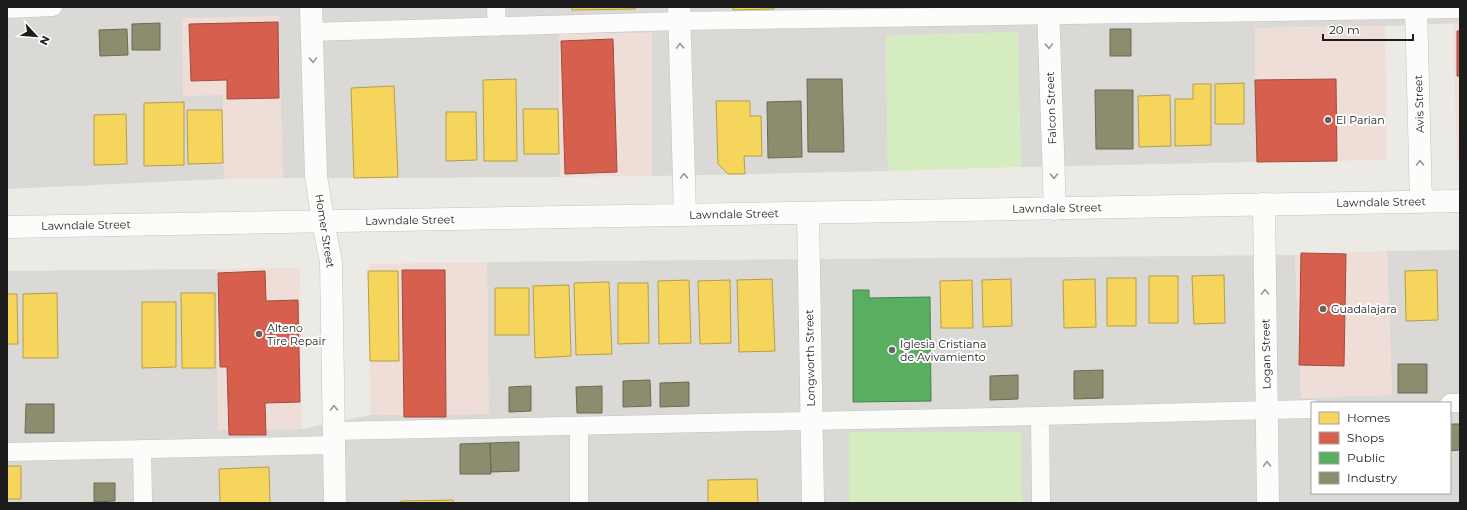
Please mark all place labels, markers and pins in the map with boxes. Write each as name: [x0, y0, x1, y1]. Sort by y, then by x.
place label: El Parian: [1336, 113, 1385, 127]
marker: El Parian: [1323, 115, 1333, 125]
place label: Guadalajara: [1331, 302, 1397, 316]
marker: Guadalajara: [1318, 304, 1328, 314]
place label: Alteno Tire Repair: [267, 321, 326, 348]
marker: Alteno Tire Repair: [254, 329, 264, 339]
place label: Iglesia Cristiana de Avivamiento: [900, 337, 986, 364]
marker: Iglesia Cristiana de Avivamiento: [887, 345, 897, 355]

